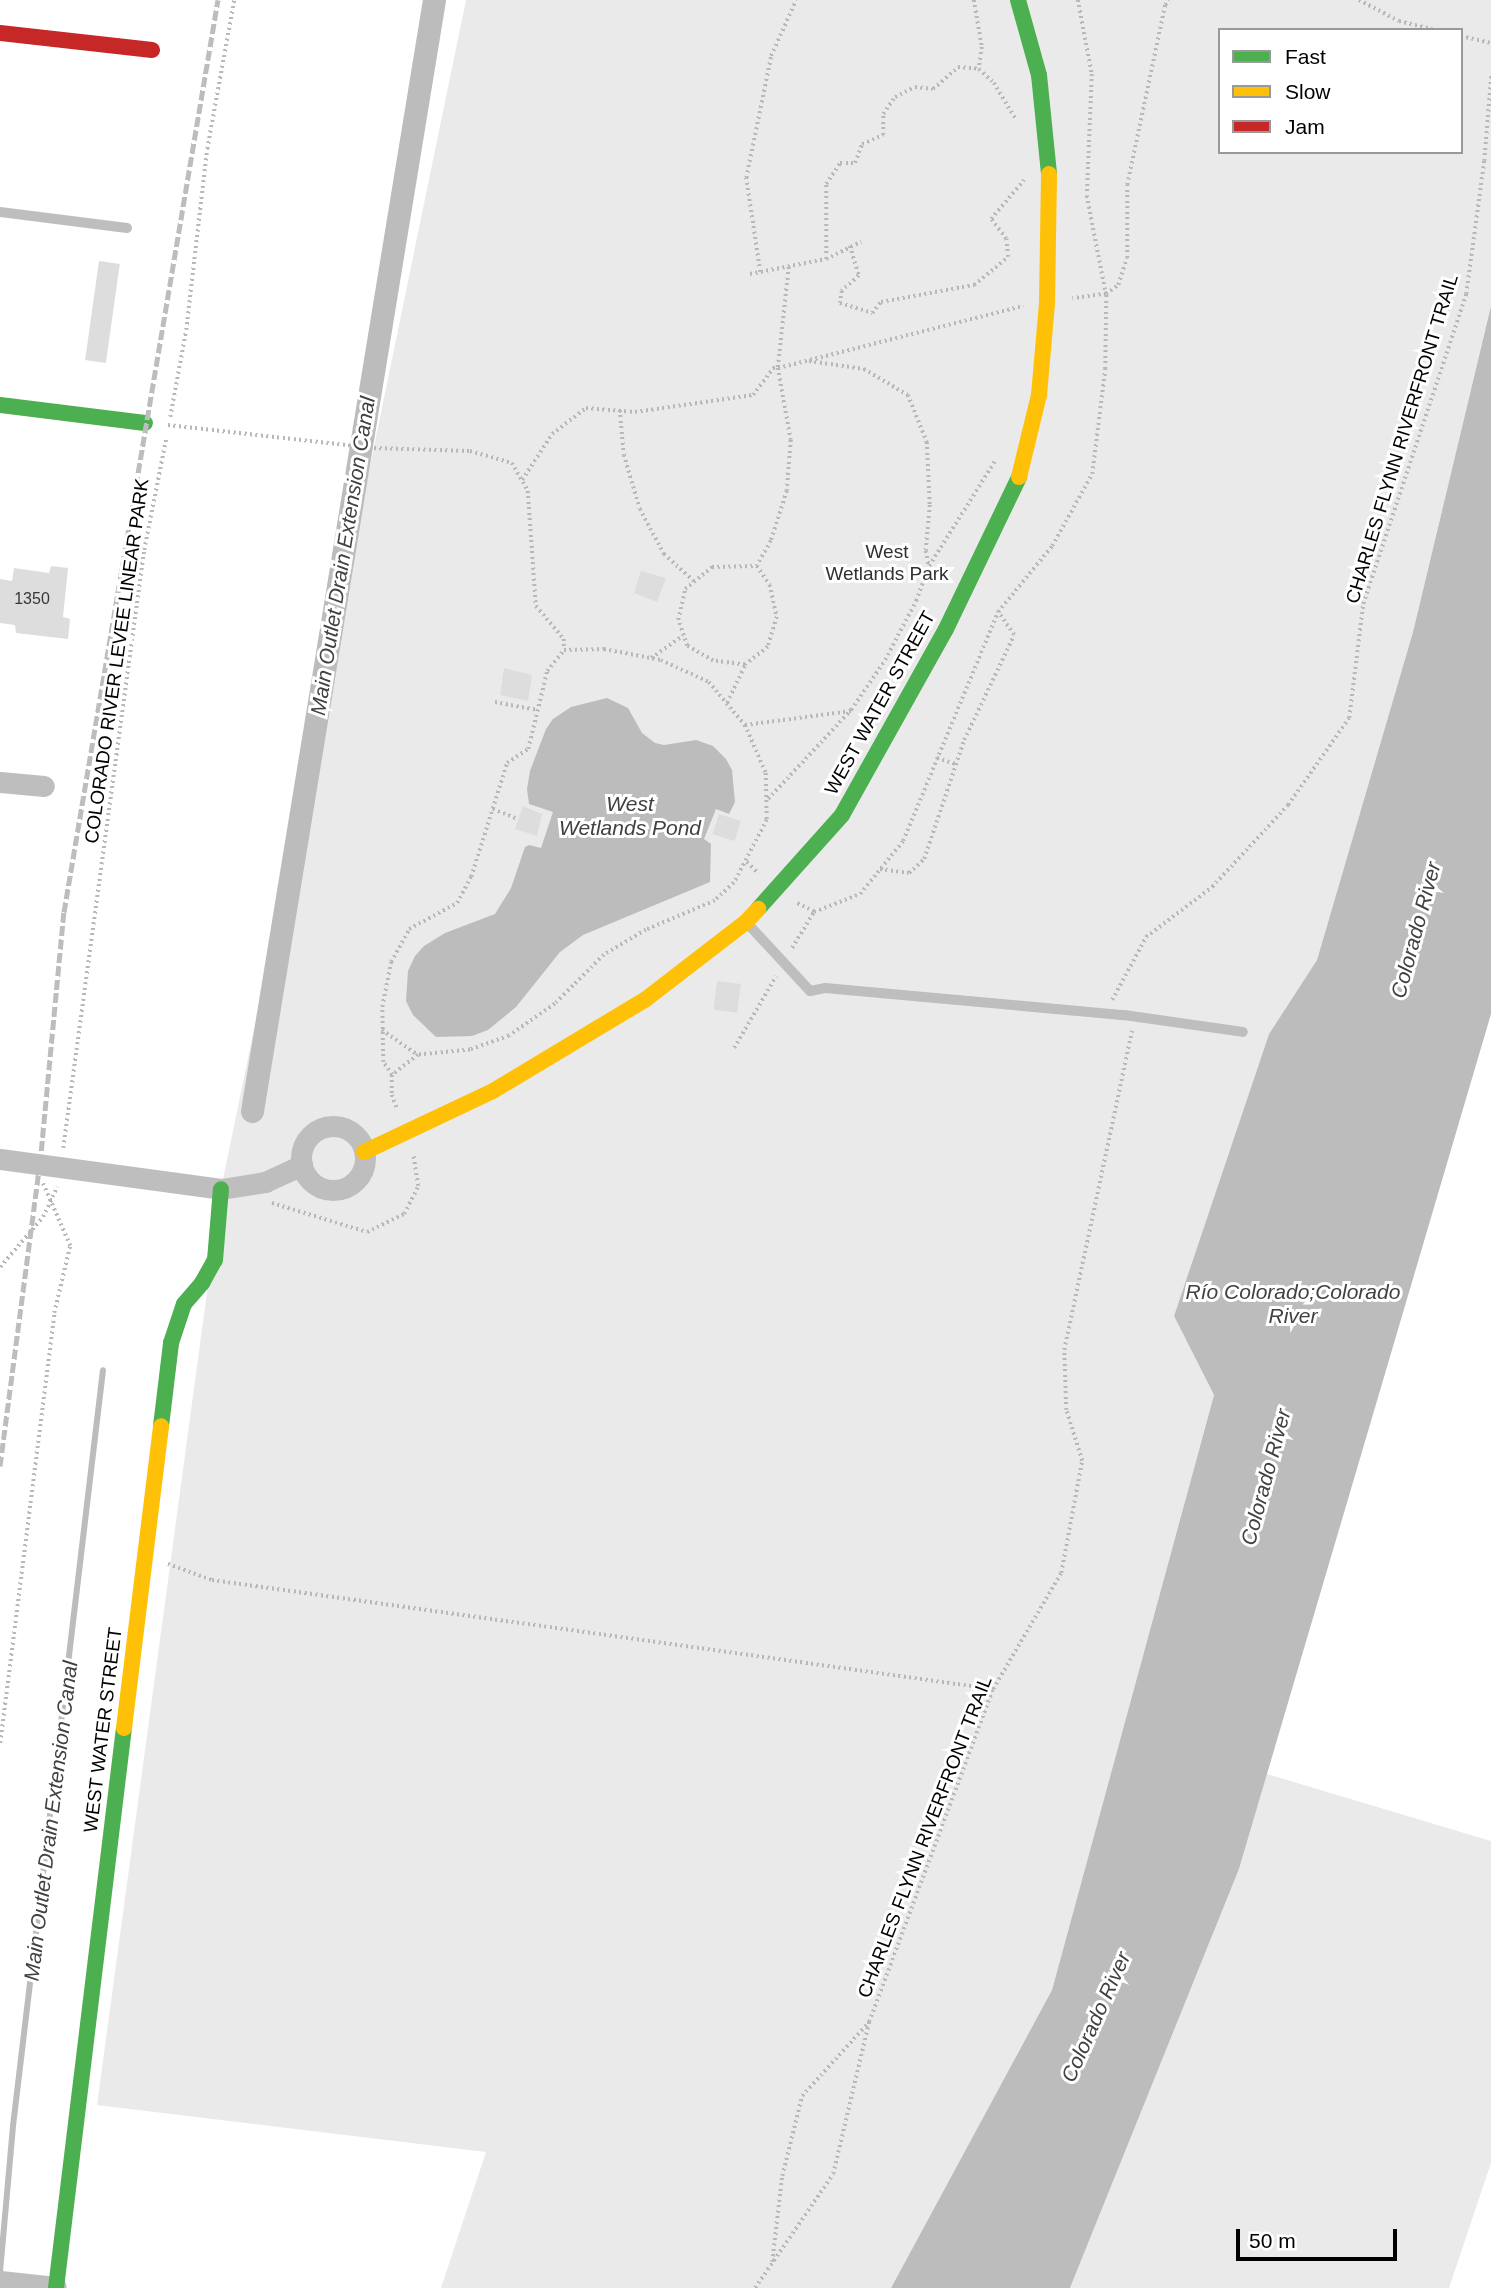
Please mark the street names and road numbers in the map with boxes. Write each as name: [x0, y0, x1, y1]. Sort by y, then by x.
street label: CHARLES FLYNN RIVERFRONT TRAIL: [1341, 271, 1463, 607]
street label: COLORADO RIVER LEVEE LINEAR PARK: [80, 477, 154, 845]
street label: WEST WATER STREET: [820, 607, 940, 799]
street label: WEST WATER STREET: [79, 1626, 127, 1834]
street label: CHARLES FLYNN RIVERFRONT TRAIL: [853, 1672, 997, 2002]

